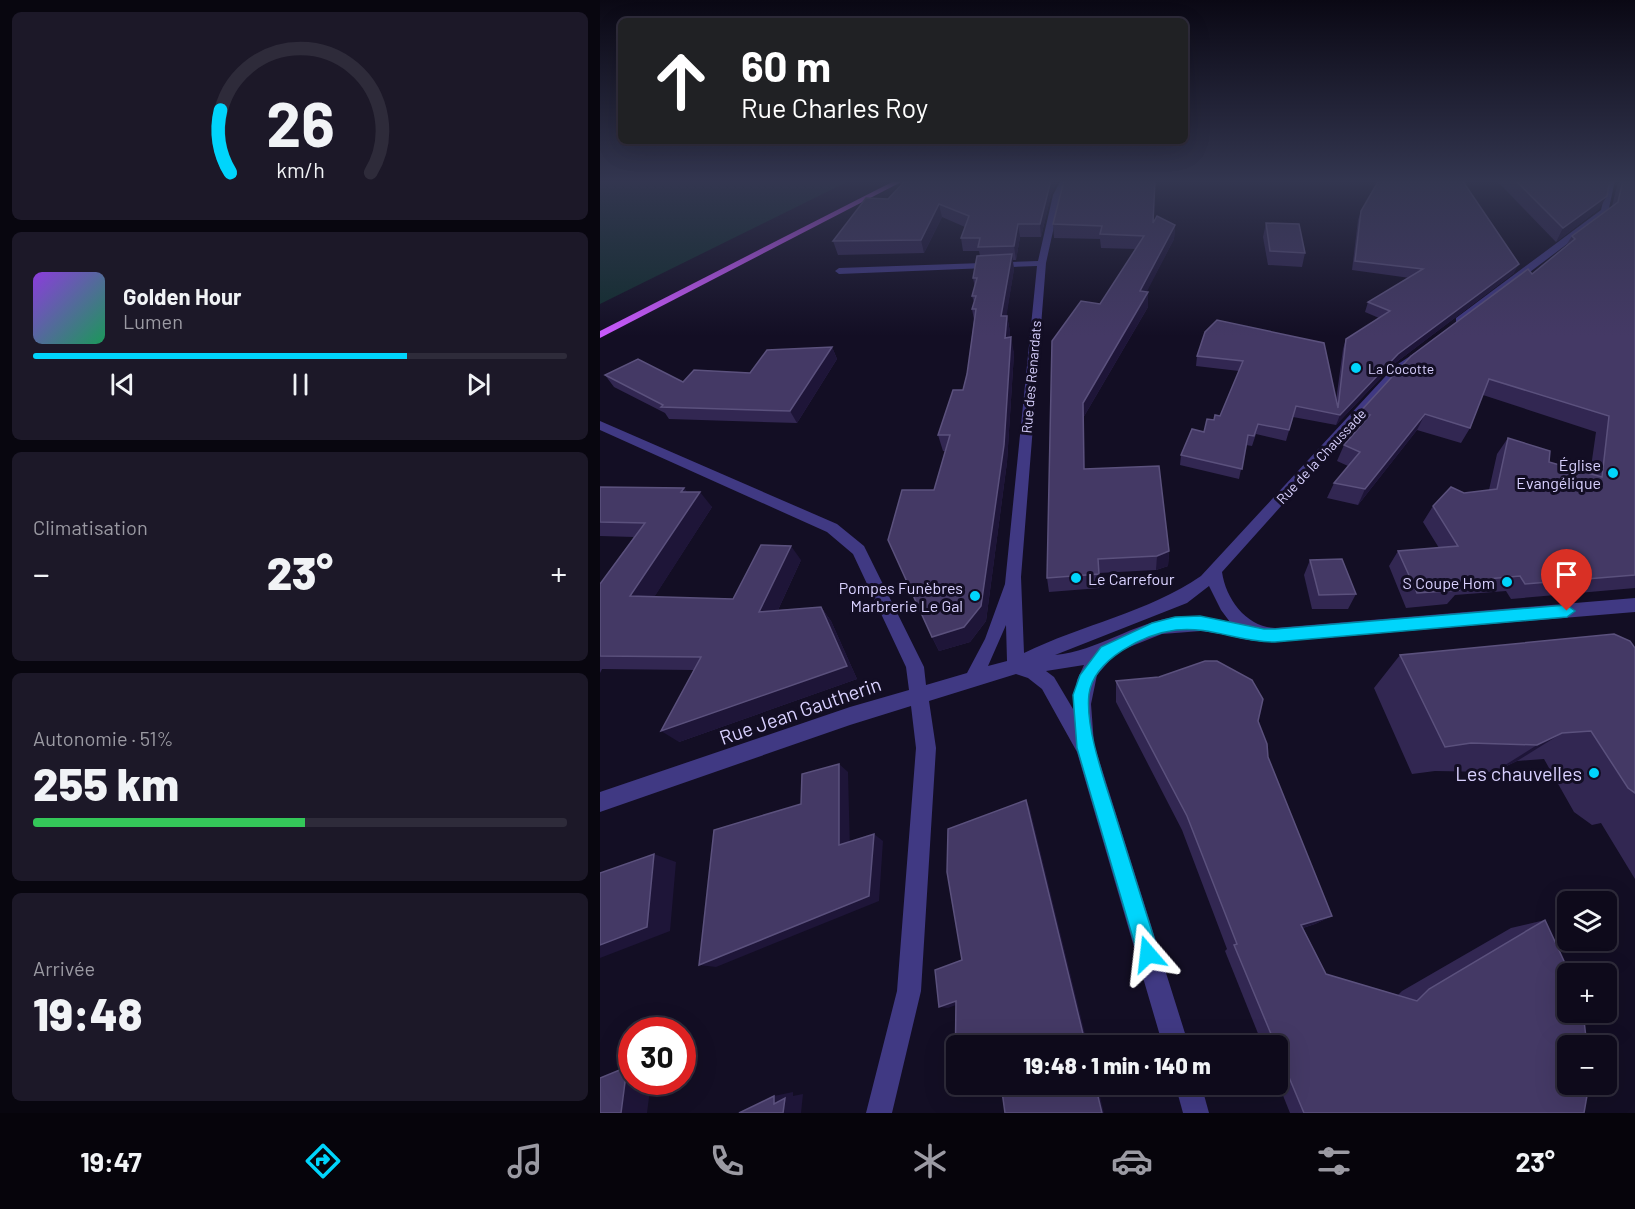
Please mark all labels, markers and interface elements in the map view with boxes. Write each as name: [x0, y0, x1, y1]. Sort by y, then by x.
text: 60 m: [741, 40, 831, 90]
icon: ahead: [642, 42, 720, 120]
text: 26: [266, 85, 334, 159]
text: Rue Charles Roy: [741, 91, 928, 123]
text: km/h: [276, 157, 324, 182]
text: Golden Hour: [123, 283, 241, 309]
text: Lumen: [123, 309, 183, 333]
street label: Rue des Renardats: [1018, 320, 1044, 434]
place label: La Cocotte: [1368, 360, 1434, 377]
marker: La Cocotte: [1349, 361, 1363, 375]
icon: previous: [106, 368, 139, 401]
icon: pause: [284, 368, 317, 401]
icon: next: [462, 368, 495, 401]
street label: Rue de la Chaussade: [1273, 405, 1369, 507]
place label: Église Evangélique: [1516, 455, 1601, 492]
marker: Église Evangélique: [1606, 466, 1620, 480]
text: Climatisation: [33, 515, 148, 539]
text: 23°: [267, 545, 333, 599]
pin: [1541, 549, 1592, 611]
text: −: [33, 553, 50, 593]
text: +: [550, 553, 567, 593]
icon: arrive: [1550, 558, 1583, 591]
place label: Le Carrefour: [1088, 569, 1175, 588]
marker: Le Carrefour: [1069, 571, 1083, 585]
place label: S Coupe Hom: [1403, 573, 1495, 592]
marker: S Coupe Hom: [1500, 575, 1514, 589]
place label: Pompes Funèbres Marbrerie Le Gal: [839, 578, 963, 615]
marker: Pompes Funèbres Marbrerie Le Gal: [968, 589, 982, 603]
street label: Rue Jean Gautherin: [716, 671, 884, 749]
text: Autonomie · 51%: [33, 726, 173, 750]
text: 255 km: [33, 756, 179, 810]
place label: Les chauvelles: [1455, 761, 1582, 785]
marker: Les chauvelles: [1587, 766, 1601, 780]
map controls: [1557, 891, 1617, 1095]
button: layers: [1557, 891, 1617, 951]
position arrow: [1116, 922, 1180, 986]
text: Arrivée: [33, 956, 95, 980]
button: +: [1557, 963, 1617, 1023]
text: 19:48: [33, 986, 143, 1040]
speed limit sign: 30: [618, 1017, 696, 1095]
button: −: [1557, 1035, 1617, 1095]
text: 19:48 · 1 min · 140 m: [1023, 1052, 1211, 1078]
icon: directions: [302, 1140, 344, 1182]
icon: music: [504, 1140, 546, 1182]
icon: phone: [706, 1140, 748, 1182]
icon: climate: [909, 1140, 951, 1182]
icon: car: [1111, 1140, 1153, 1182]
icon: filters: [1313, 1140, 1355, 1182]
text: 19:47: [80, 1145, 142, 1177]
text: 23°: [1515, 1145, 1555, 1177]

